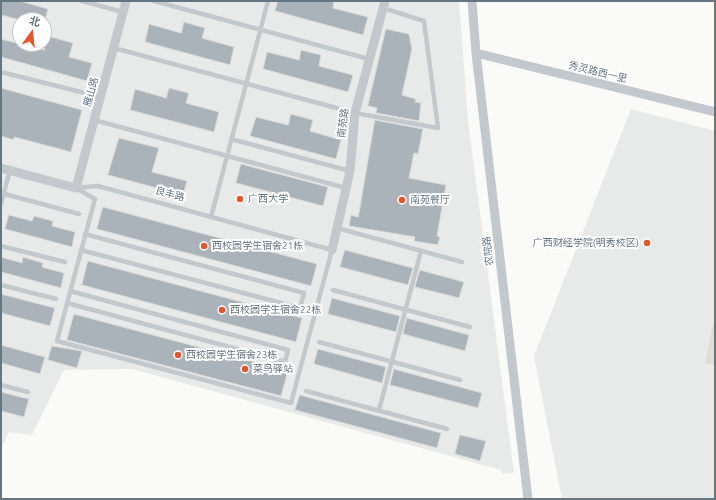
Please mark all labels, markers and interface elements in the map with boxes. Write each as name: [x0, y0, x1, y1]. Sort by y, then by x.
north arrow: [12, 12, 52, 52]
text: 北: [28, 14, 42, 29]
street label: 秀灵路西一里: [567, 59, 629, 85]
street label: 雁山路: [81, 76, 101, 108]
street label: 南苑路: [335, 107, 351, 139]
street label: 良丰路: [154, 184, 186, 204]
place label: 广西大学: [248, 193, 288, 205]
marker: 广西大学: [235, 194, 245, 204]
place label: 南苑餐厅: [410, 194, 450, 206]
marker: 南苑餐厅: [397, 195, 407, 205]
street label: 农院路: [480, 235, 496, 267]
place label: 广西财经学院(明秀校区): [533, 237, 639, 249]
marker: 广西财经学院(明秀校区): [642, 238, 652, 248]
place label: 西校园学生宿舍21栋: [212, 240, 303, 252]
marker: 西校园学生宿舍21栋: [199, 241, 209, 251]
place label: 西校园学生宿舍22栋: [230, 304, 321, 316]
marker: 西校园学生宿舍22栋: [217, 305, 227, 315]
place label: 西校园学生宿舍23栋: [186, 349, 277, 361]
marker: 西校园学生宿舍23栋: [173, 350, 183, 360]
place label: 菜鸟驿站: [253, 363, 293, 375]
marker: 菜鸟驿站: [240, 364, 250, 374]

